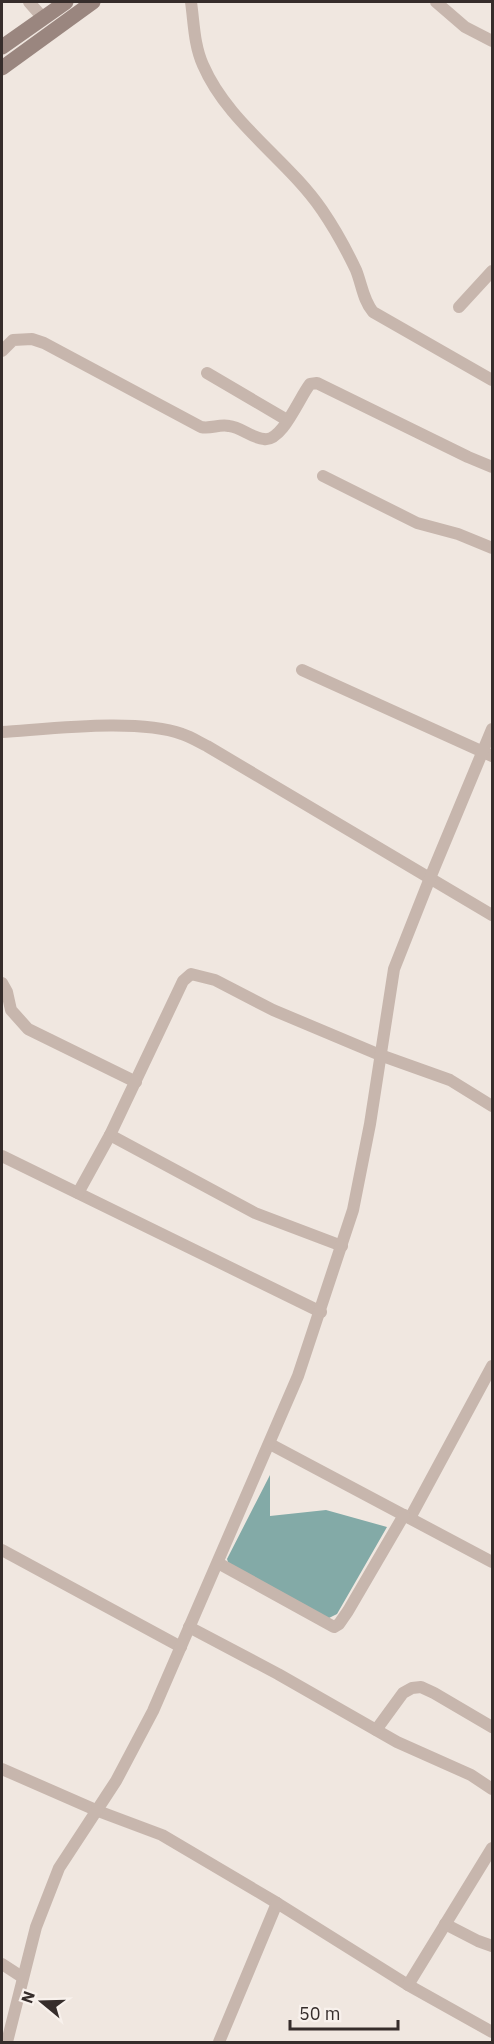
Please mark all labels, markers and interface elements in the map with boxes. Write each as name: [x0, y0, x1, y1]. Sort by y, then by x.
north arrow: [12, 1972, 72, 2032]
text: N: [16, 1988, 39, 2006]
scale bar: [290, 1993, 398, 2031]
text: 50 m: [299, 2002, 341, 2025]

